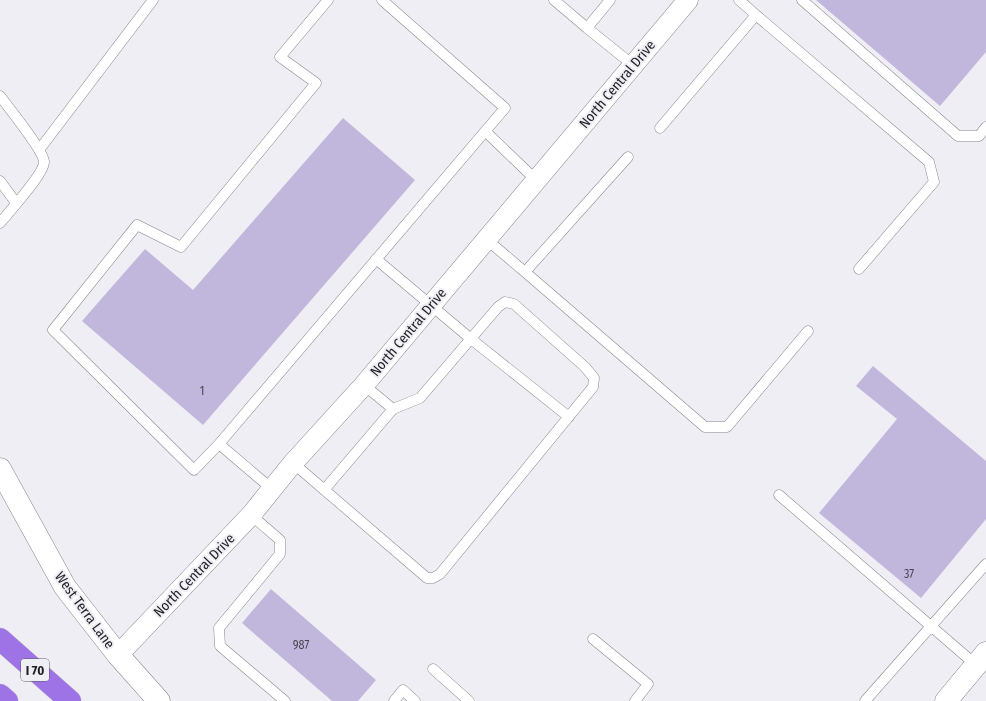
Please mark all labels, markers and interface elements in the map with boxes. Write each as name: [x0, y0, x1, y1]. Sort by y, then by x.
street label: North Central Drive: [576, 37, 659, 132]
street label: North Central Drive: [367, 285, 450, 380]
house number: 1: [200, 384, 204, 398]
street label: North Central Drive: [150, 530, 239, 621]
house number: 37: [904, 567, 914, 581]
street label: West Terra Lane: [51, 569, 118, 652]
house number: 987: [293, 638, 309, 652]
road number: I 70: [21, 659, 49, 681]

